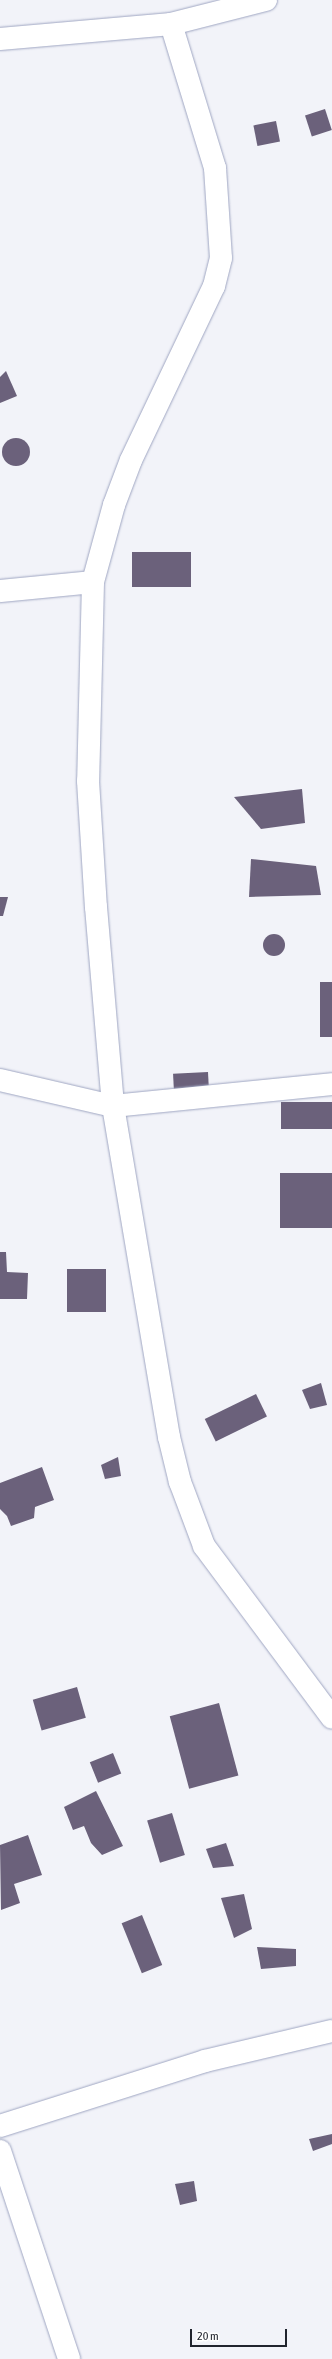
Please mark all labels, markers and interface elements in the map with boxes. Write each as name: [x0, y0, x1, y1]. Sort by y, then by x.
scale bar: [192, 2321, 289, 2347]
text: 20 m: [197, 2329, 219, 2343]

